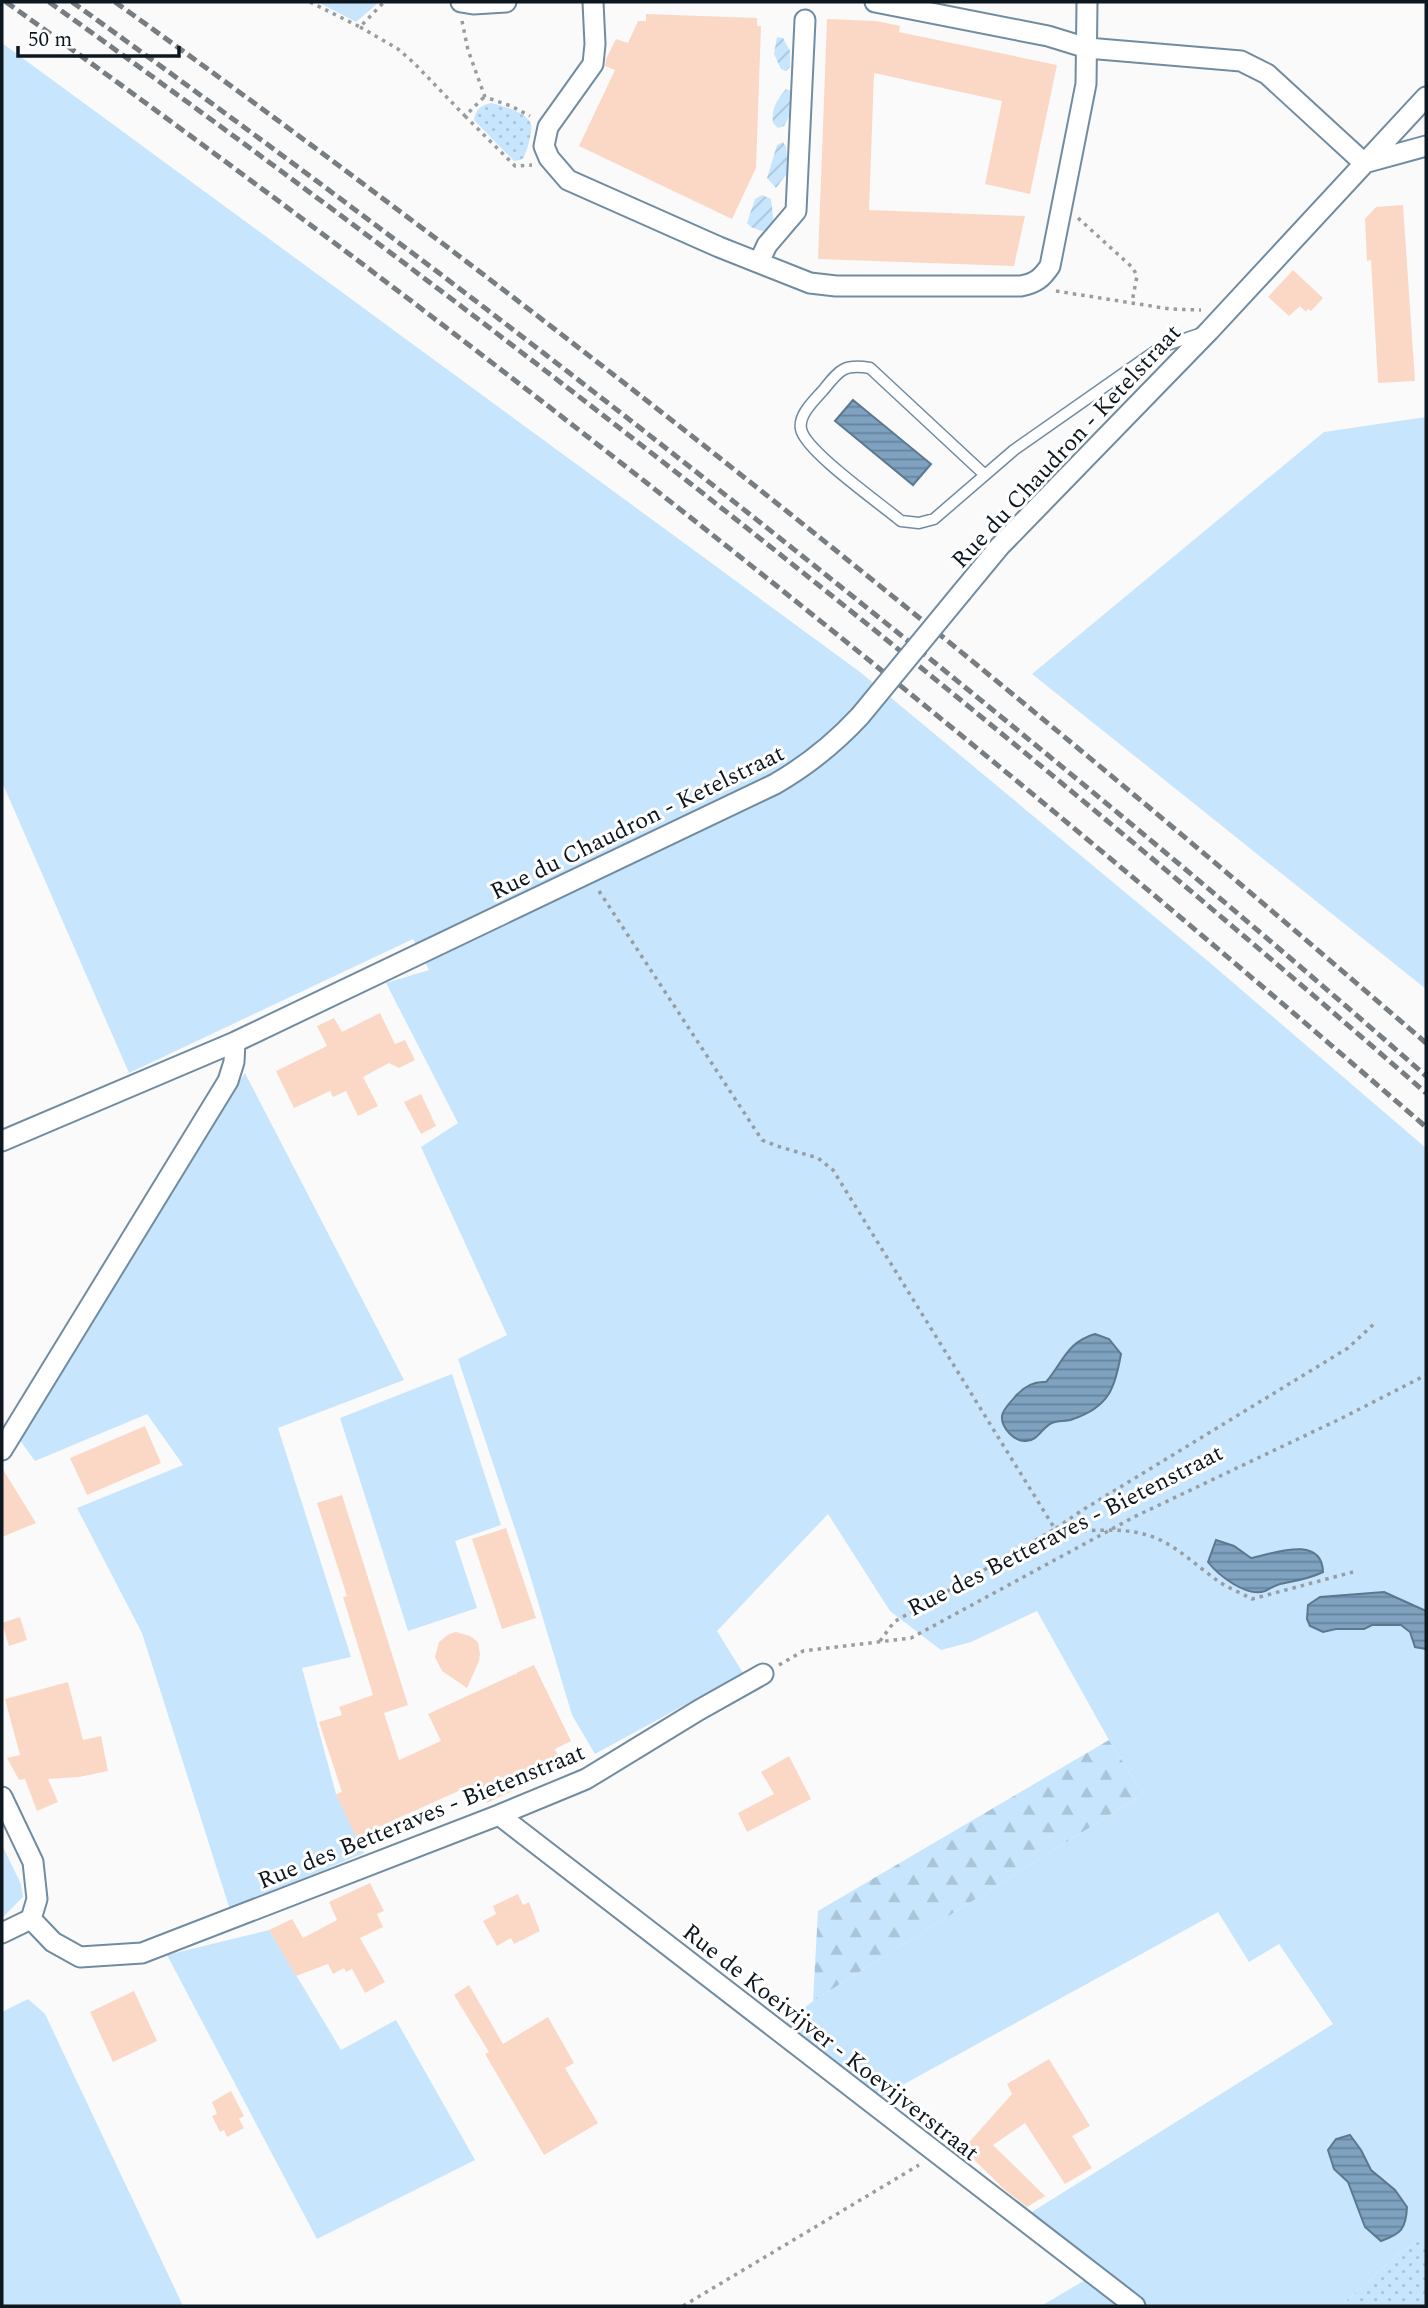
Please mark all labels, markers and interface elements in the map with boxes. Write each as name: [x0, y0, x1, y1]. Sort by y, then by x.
scale bar: [18, 14, 178, 58]
text: 50 m: [28, 24, 72, 56]
street label: Rue du Chaudron - Ketelstraat: [943, 316, 1190, 577]
street label: Rue du Chaudron - Ketelstraat: [484, 736, 791, 910]
street label: Rue des Betteraves - Bietenstraat: [901, 1435, 1230, 1626]
street label: Rue des Betteraves - Bietenstraat: [252, 1735, 590, 1899]
street label: Rue de Koeivijver - Koevijverstraat: [674, 1915, 987, 2170]

